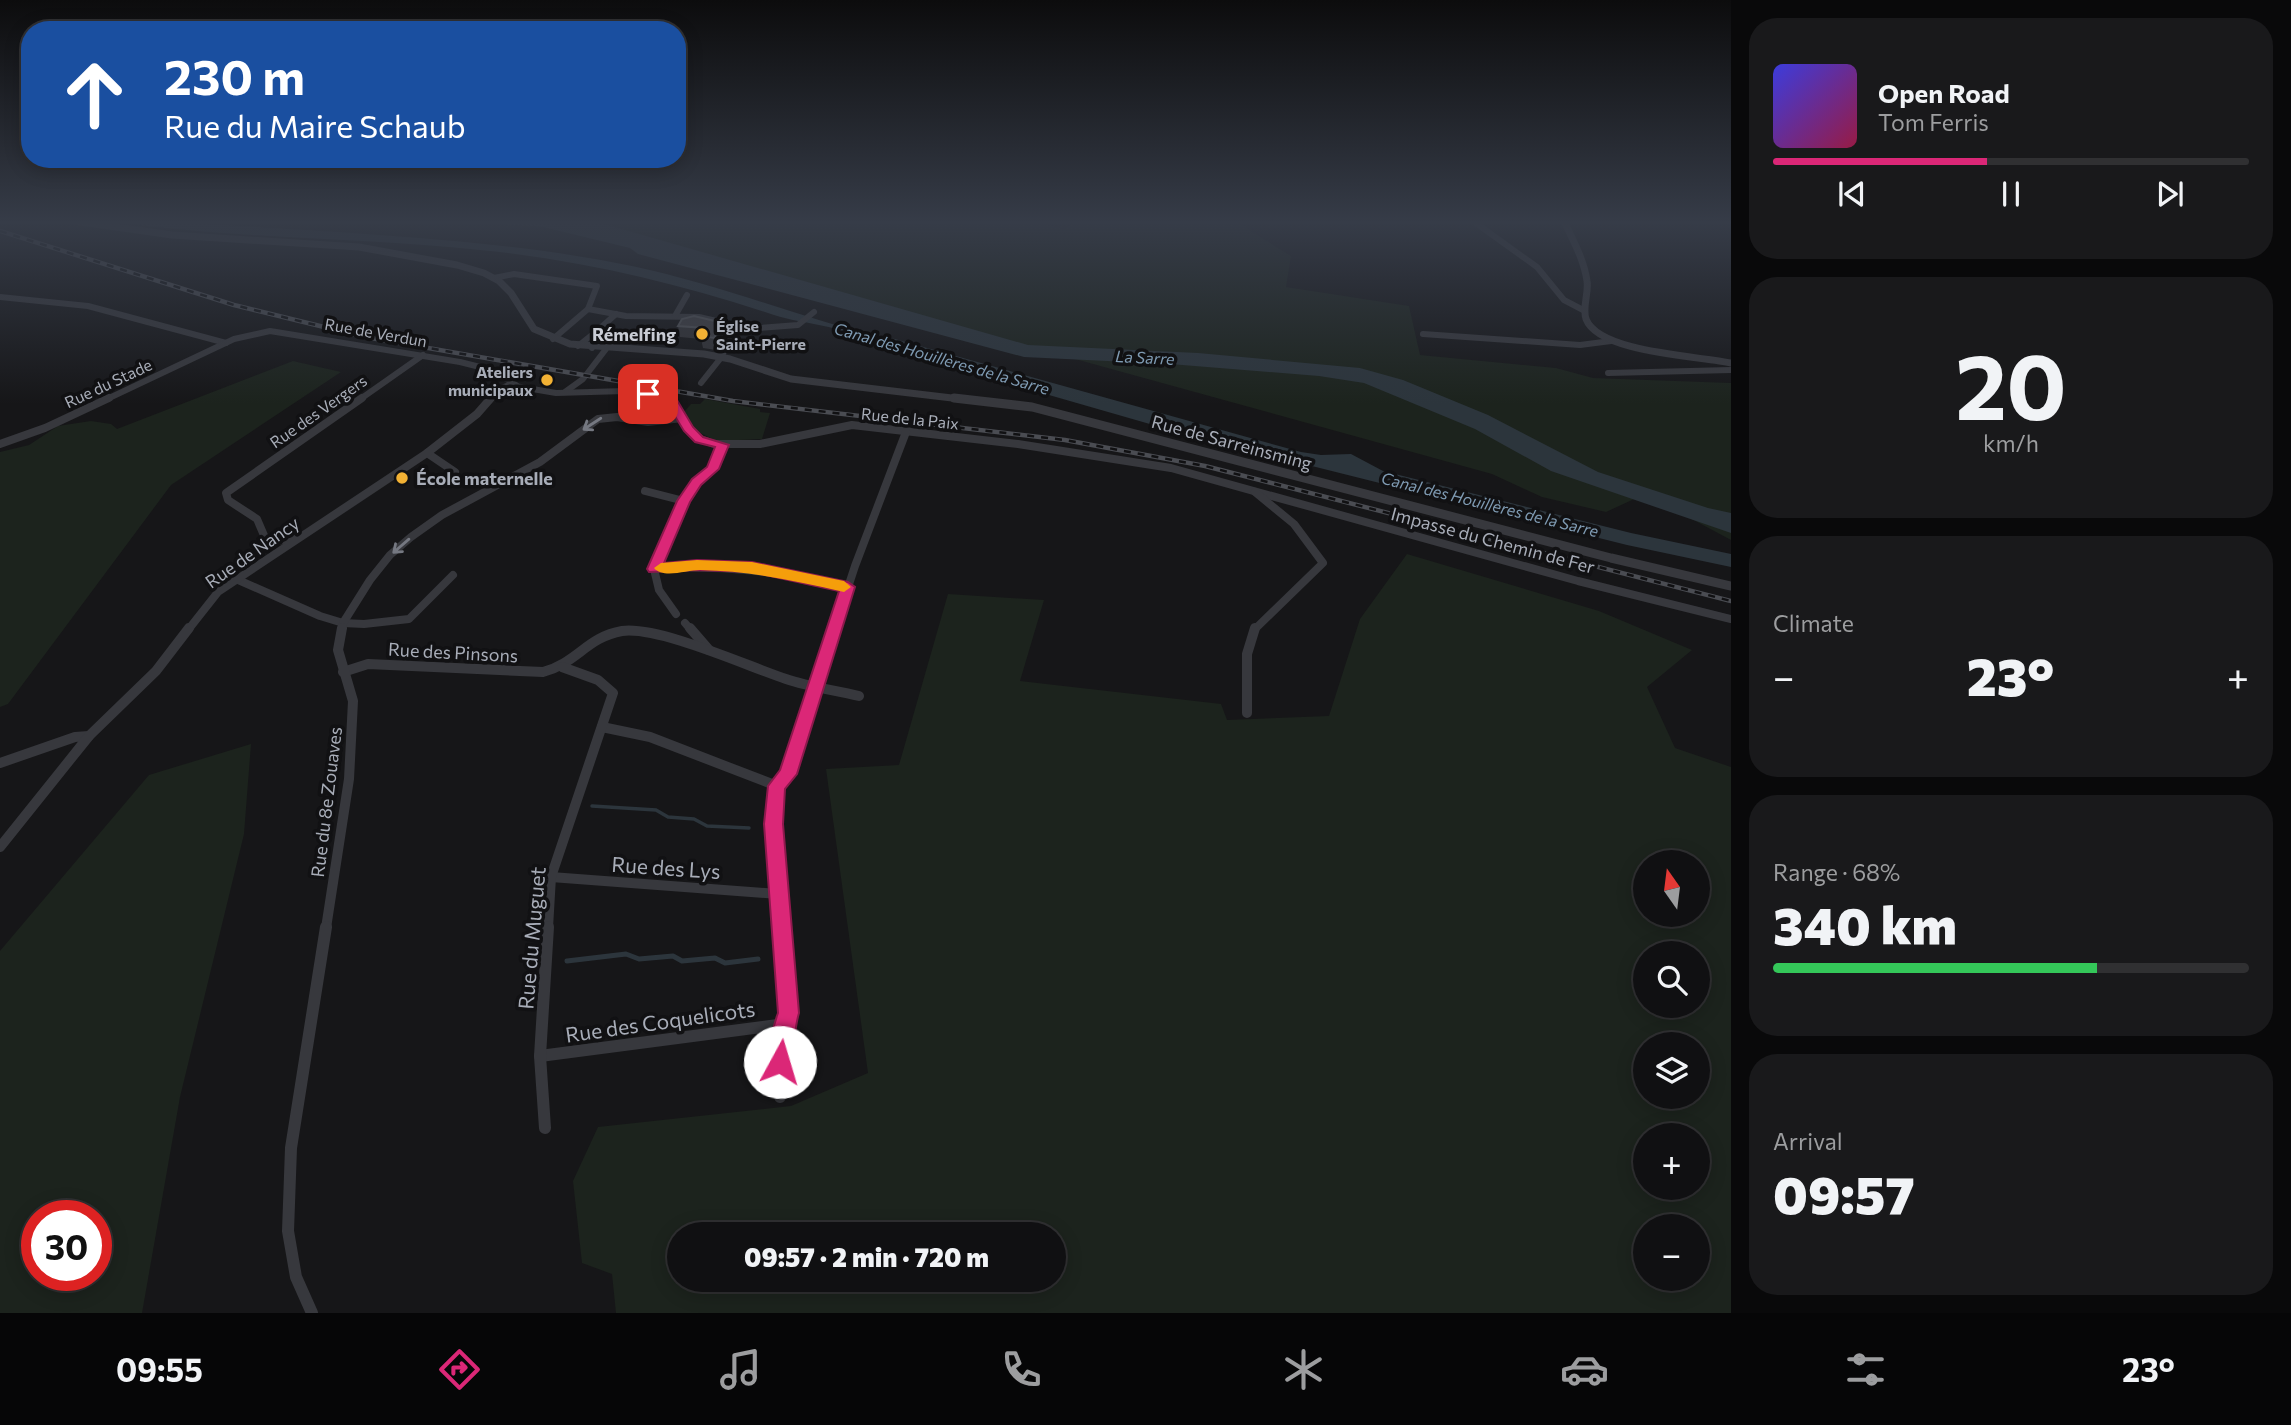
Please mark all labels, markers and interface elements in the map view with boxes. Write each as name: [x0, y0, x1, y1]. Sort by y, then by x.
text: 230 m: [164, 45, 305, 105]
icon: ahead: [49, 49, 140, 140]
text: Open Road: [1878, 77, 2010, 108]
text: Rue du Maire Schaub: [164, 105, 466, 145]
text: Tom Ferris: [1878, 108, 1989, 136]
icon: previous: [1833, 175, 1871, 213]
icon: pause: [1992, 175, 2030, 213]
icon: next: [2151, 175, 2189, 213]
street label: Rue de Verdun: [323, 314, 429, 350]
place label: Église Saint-Pierre: [716, 316, 806, 353]
water label: Canal des Houillères de la Sarre: [832, 318, 1052, 398]
district label: Rémelfing: [592, 323, 676, 345]
marker: Église Saint-Pierre: [694, 326, 710, 342]
text: 20: [1955, 327, 2067, 439]
water label: La Sarre: [1115, 346, 1176, 368]
street label: Rue du Stade: [61, 354, 155, 412]
place label: Ateliers municipaux: [448, 362, 533, 399]
pin: [618, 364, 678, 424]
street label: Rue des Vergers: [266, 370, 370, 452]
marker: Ateliers municipaux: [539, 372, 555, 388]
icon: arrive: [629, 375, 667, 413]
street label: Rue de la Paix: [860, 403, 960, 433]
street label: Rue de Sarreinsming: [1149, 410, 1315, 474]
one-way arrow: [583, 418, 603, 432]
text: km/h: [1983, 429, 2039, 457]
place label: École maternelle: [416, 467, 553, 489]
water label: Canal des Houillères de la Sarre: [1379, 468, 1601, 540]
marker: École maternelle: [394, 470, 410, 486]
street label: Impasse du Chemin de Fer: [1389, 502, 1597, 578]
street label: Rue de Nancy: [201, 511, 303, 593]
one-way arrow: [392, 538, 410, 554]
text: Climate: [1773, 609, 1854, 637]
street label: Rue des Pinsons: [387, 638, 519, 666]
text: 23°: [1967, 643, 2054, 707]
text: −: [1773, 652, 1795, 699]
text: +: [2227, 652, 2249, 699]
street label: Rue du 8e Zouaves: [306, 726, 346, 878]
north arrow: [1633, 850, 1710, 928]
map controls: [1633, 850, 1710, 1291]
street label: Rue des Lys: [611, 851, 721, 883]
text: Range · 68%: [1773, 858, 1900, 886]
street label: Rue du Muguet: [512, 866, 550, 1010]
text: 340 km: [1773, 892, 1957, 956]
button: search: [1633, 941, 1710, 1018]
street label: Rue des Coquelicots: [564, 995, 756, 1047]
position arrow: [743, 1025, 817, 1099]
button: layers: [1633, 1032, 1710, 1109]
button: +: [1633, 1123, 1710, 1200]
text: Arrival: [1773, 1127, 1843, 1155]
text: 09:57: [1773, 1161, 1915, 1225]
speed limit sign: 30: [21, 1200, 112, 1291]
button: −: [1633, 1214, 1710, 1291]
text: 09:57 · 2 min · 720 m: [744, 1241, 989, 1272]
icon: directions: [435, 1345, 484, 1394]
icon: music: [716, 1345, 765, 1394]
icon: phone: [997, 1345, 1046, 1394]
icon: climate: [1279, 1345, 1328, 1394]
icon: car: [1560, 1345, 1609, 1394]
icon: filters: [1841, 1345, 1890, 1394]
text: 09:55: [116, 1349, 203, 1389]
text: 23°: [2122, 1349, 2175, 1389]

